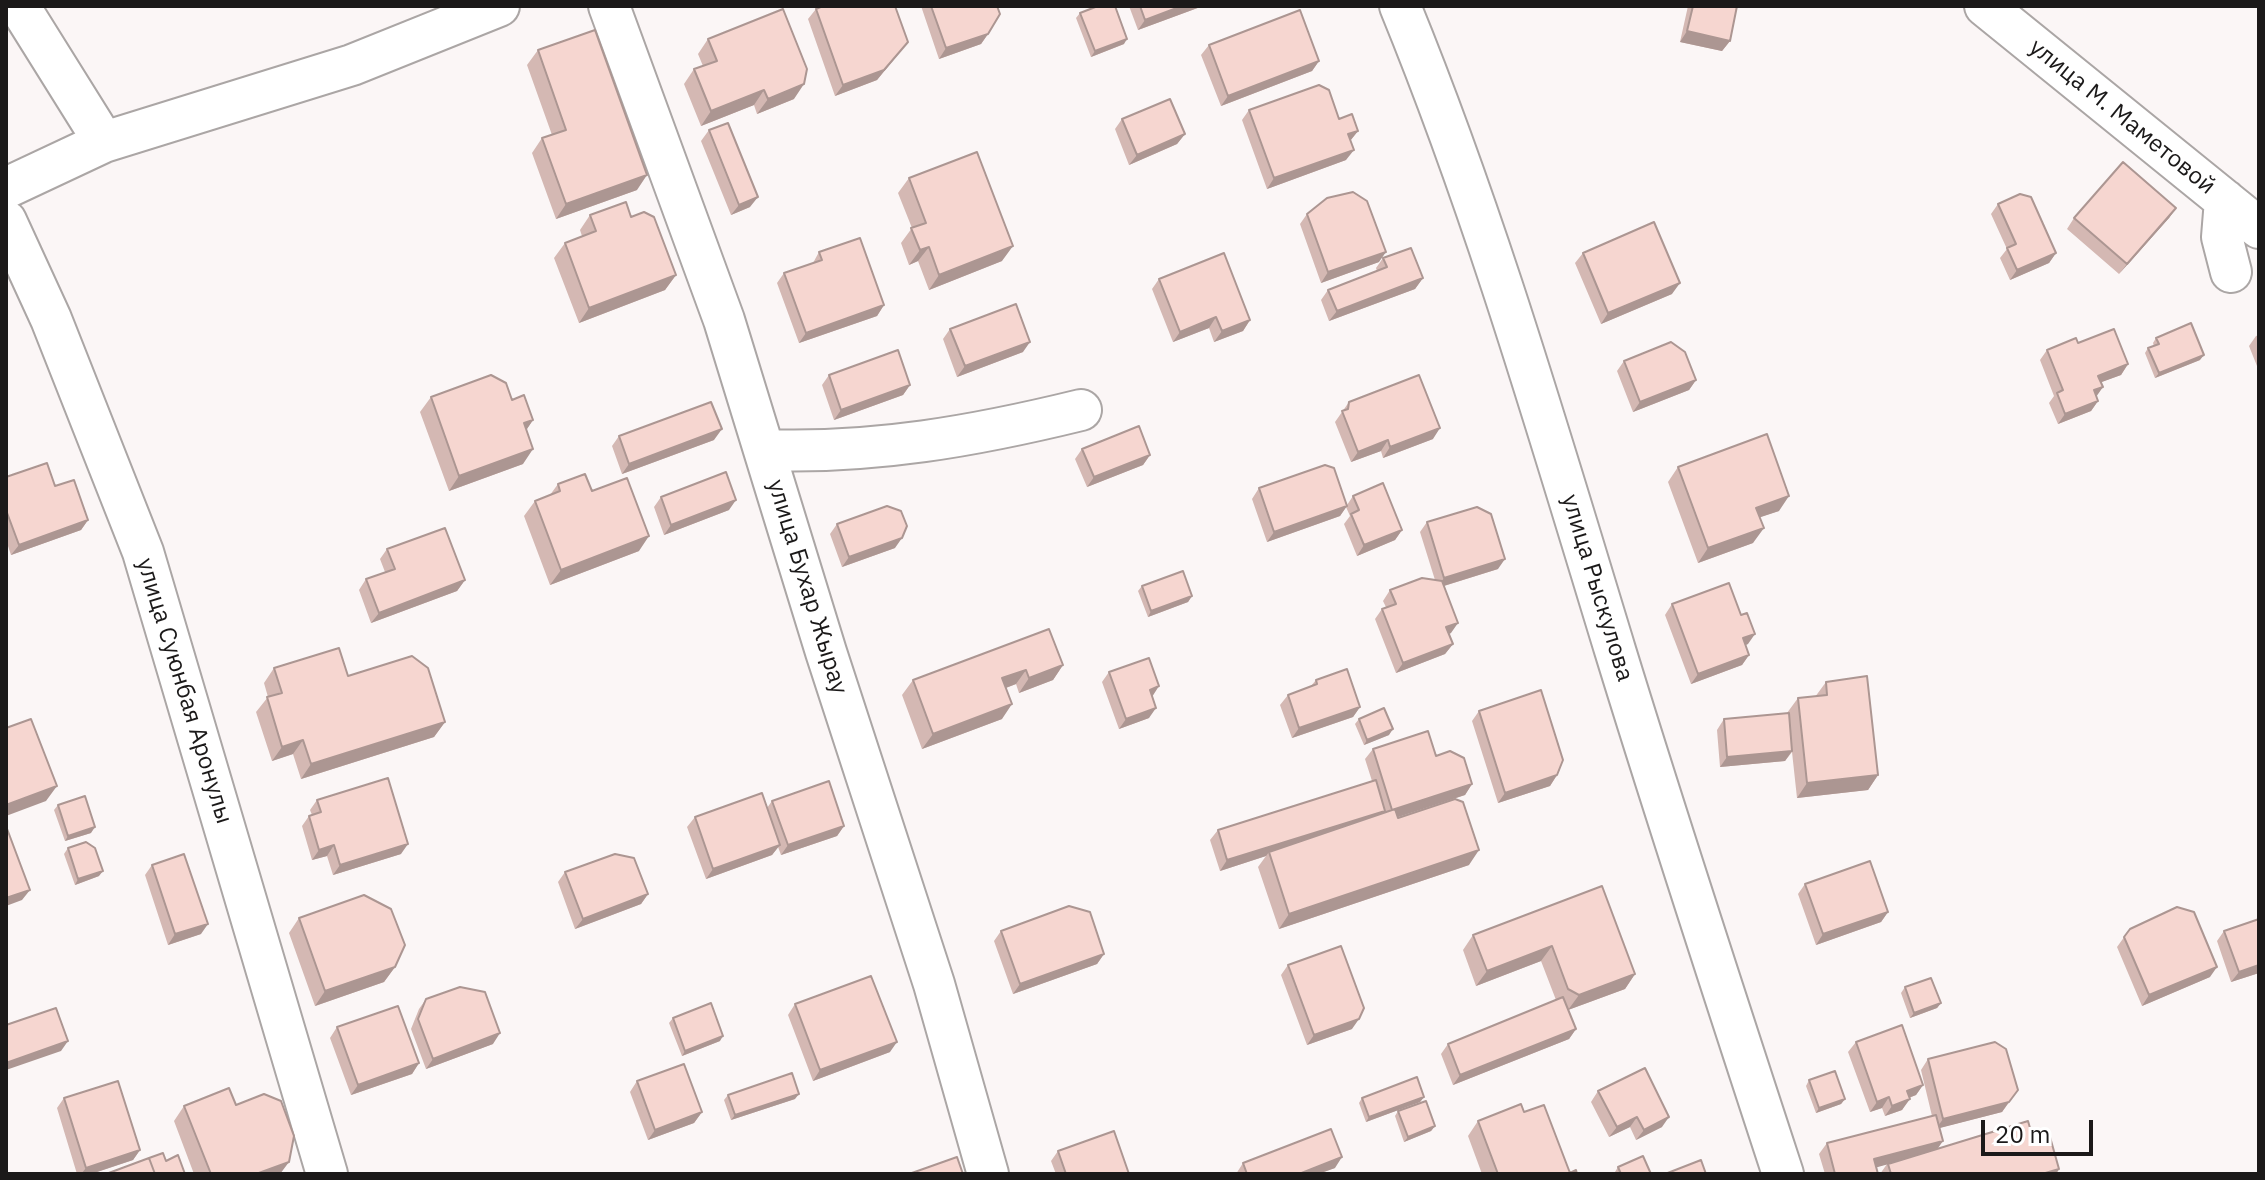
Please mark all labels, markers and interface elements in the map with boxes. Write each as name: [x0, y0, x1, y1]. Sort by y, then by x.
street label: улица М. Маметовой: [2023, 33, 2221, 201]
street label: улица Бухар Жырау: [761, 476, 853, 698]
street label: улица Рыскулова: [1555, 491, 1639, 685]
street label: улица Суюнбая Аронулы: [130, 555, 238, 827]
scale bar: [1985, 1104, 2097, 1154]
text: 20 m: [1995, 1118, 2050, 1150]

